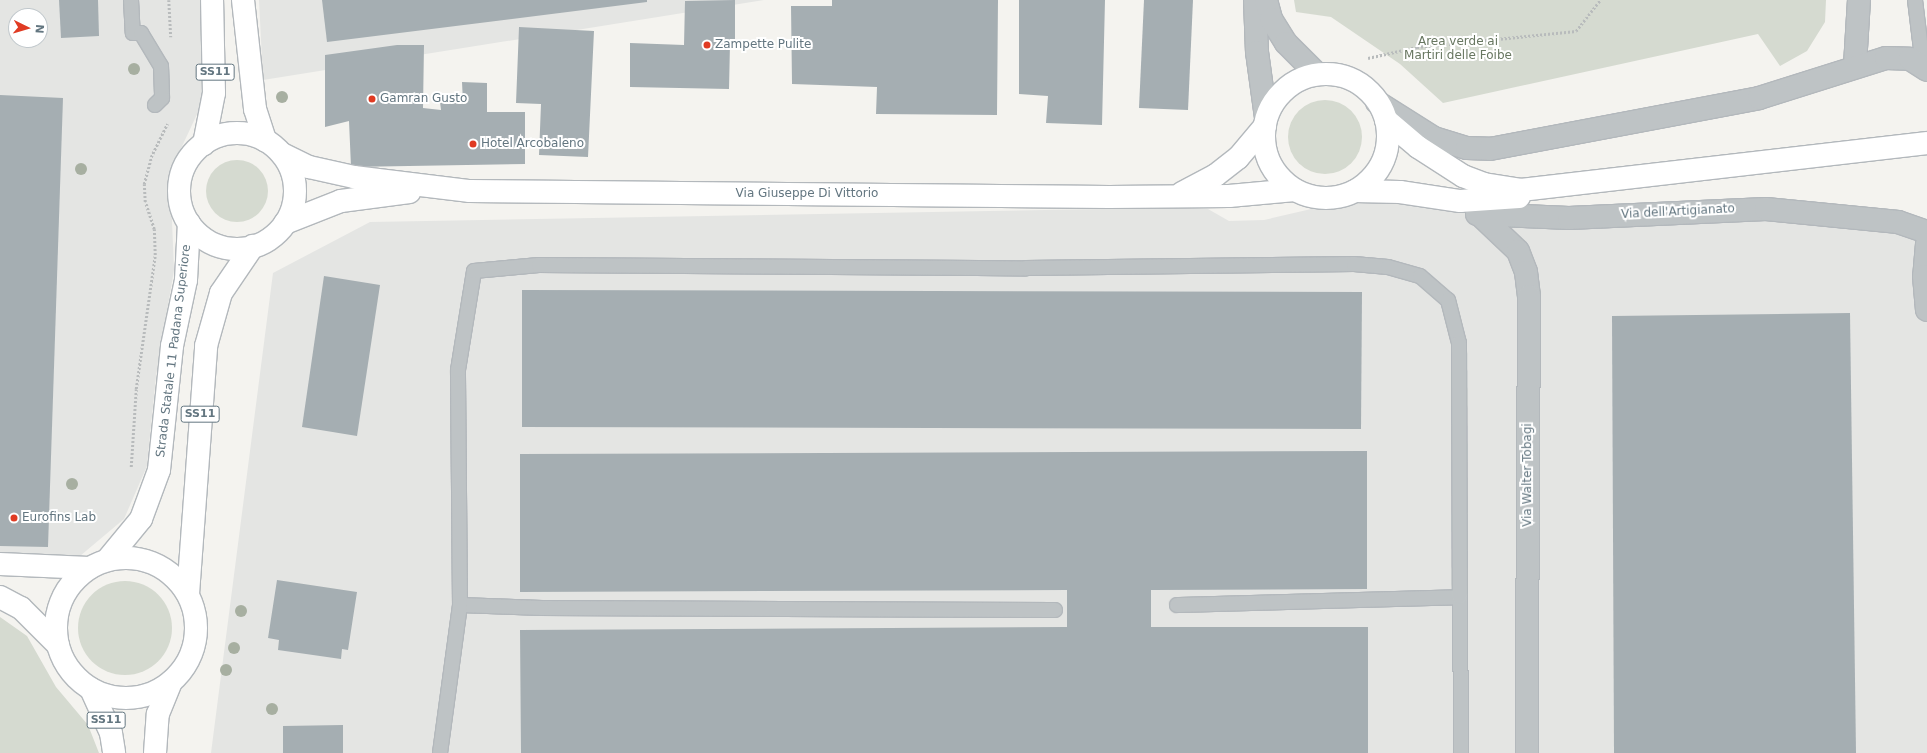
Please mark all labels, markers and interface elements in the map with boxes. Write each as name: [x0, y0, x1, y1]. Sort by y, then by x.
north arrow: [8, 8, 48, 48]
text: N: [33, 24, 46, 34]
park label: Area verde ai Martiri delle Foibe: [1404, 35, 1512, 63]
place label: Zampette Pulite: [715, 38, 811, 52]
marker: Zampette Pulite: [702, 40, 712, 50]
road number: SS11: [195, 63, 235, 81]
place label: Gamran Gusto: [380, 92, 467, 106]
marker: Gamran Gusto: [367, 94, 377, 104]
place label: Hotel Arcobaleno: [481, 137, 584, 151]
marker: Hotel Arcobaleno: [468, 139, 478, 149]
street label: Via Giuseppe Di Vittorio: [736, 187, 878, 201]
street label: Via dell'Artigianato: [1621, 202, 1735, 222]
street label: Strada Statale 11 Padana Superiore: [154, 244, 194, 458]
road number: SS11: [180, 405, 220, 423]
street label: Via Walter Tobagi: [1521, 423, 1535, 527]
place label: Eurofins Lab: [22, 511, 96, 525]
marker: Eurofins Lab: [9, 513, 19, 523]
road number: SS11: [86, 711, 126, 729]

